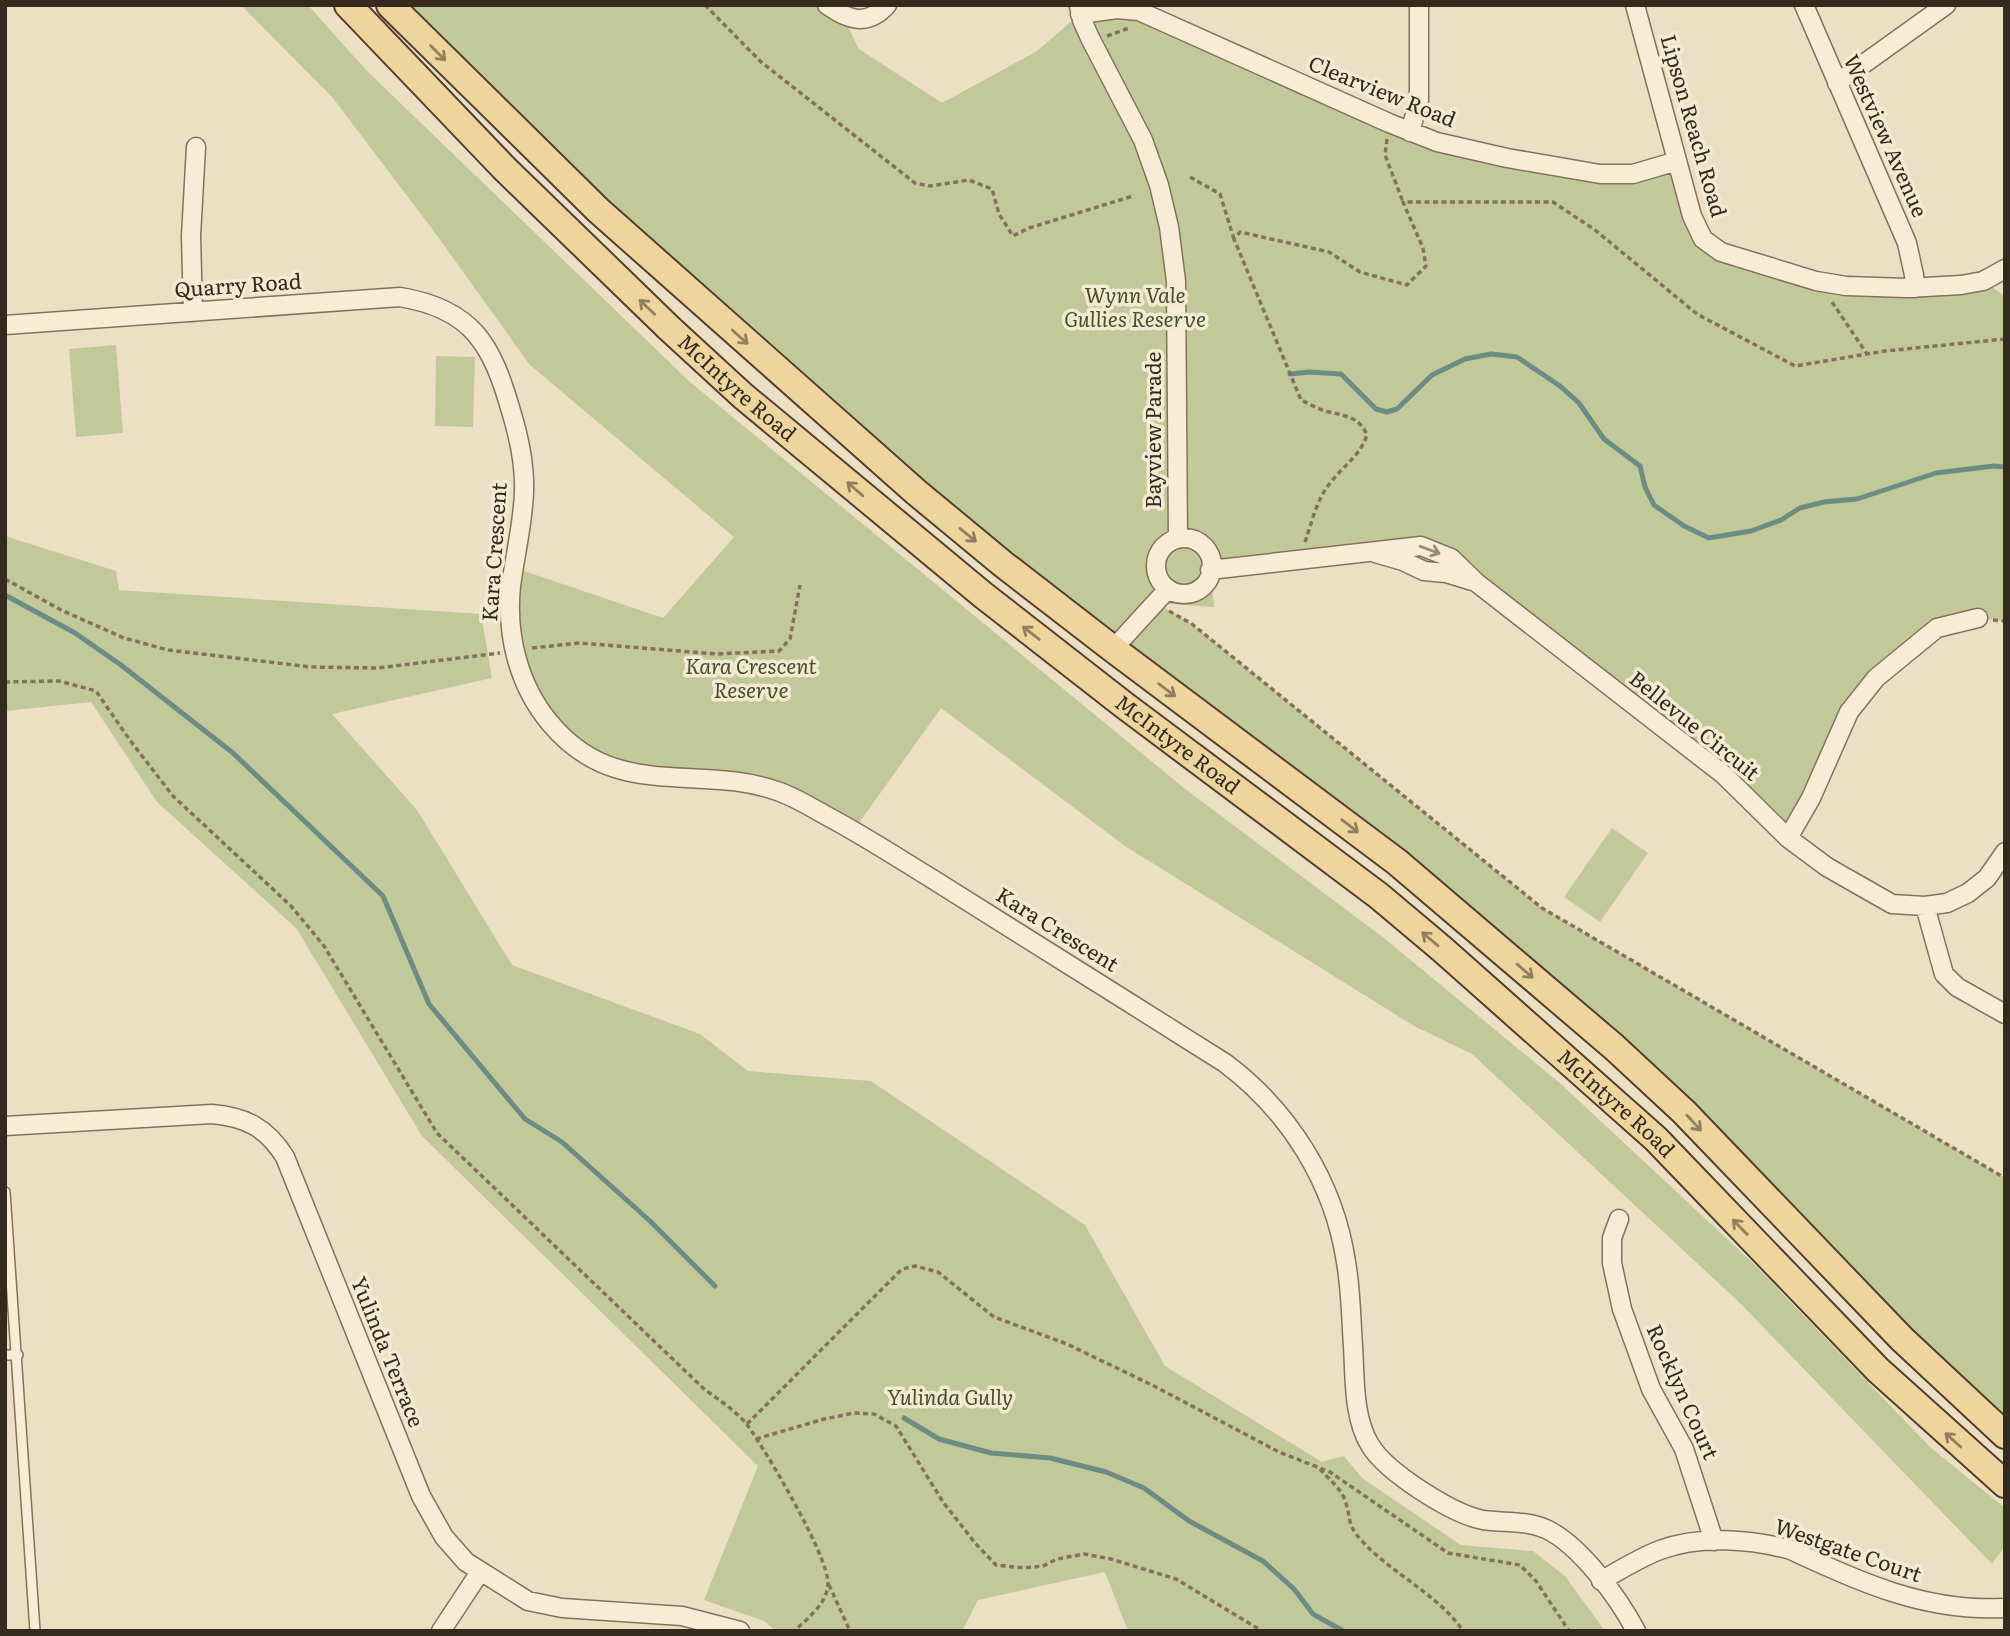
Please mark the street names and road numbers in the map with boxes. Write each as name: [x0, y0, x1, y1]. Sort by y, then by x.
street label: Lipson Reach Road: [1654, 30, 1736, 220]
street label: Clearview Road: [1305, 46, 1461, 133]
street label: Westview Avenue: [1837, 49, 1937, 221]
street label: Quarry Road: [173, 264, 303, 303]
street label: McIntyre Road: [672, 325, 804, 447]
street label: Bayview Parade: [1136, 351, 1167, 508]
street label: Kara Crescent: [472, 481, 513, 622]
street label: Bellevue Circuit: [1624, 662, 1768, 787]
street label: McIntyre Road: [1110, 686, 1248, 800]
street label: Kara Crescent: [991, 878, 1126, 978]
street label: McIntyre Road: [1551, 1040, 1684, 1163]
street label: Yulinda Terrace: [345, 1271, 434, 1431]
street label: Rocklyn Court: [1641, 1318, 1728, 1464]
street label: Westgate Court: [1771, 1509, 1927, 1588]

